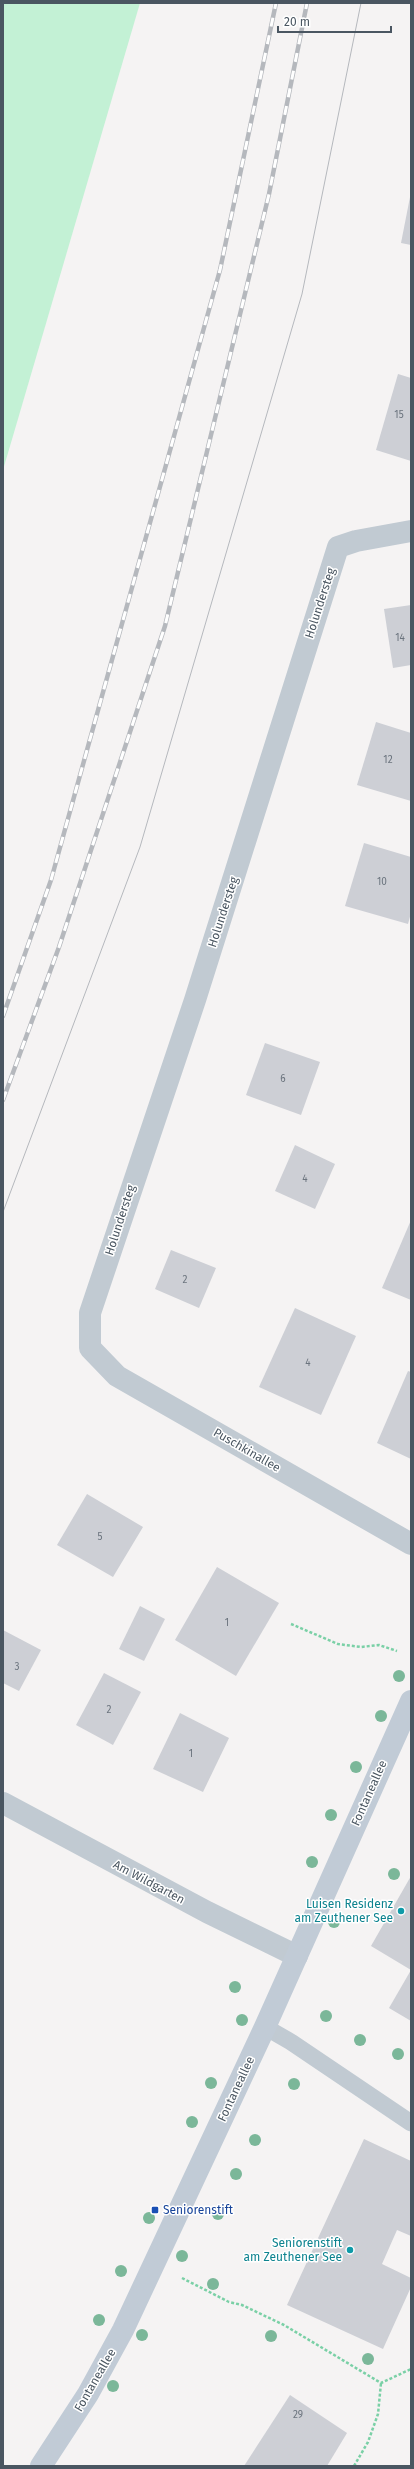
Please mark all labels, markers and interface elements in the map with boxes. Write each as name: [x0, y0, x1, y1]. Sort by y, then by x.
scale bar: [278, 8, 391, 34]
text: 20 m: [284, 15, 310, 29]
house number: 15: [394, 409, 404, 421]
street label: Holundersteg: [302, 565, 338, 640]
house number: 14: [395, 632, 406, 644]
house number: 12: [383, 754, 393, 766]
street label: Holundersteg: [205, 874, 241, 949]
house number: 10: [377, 876, 387, 888]
house number: 6: [280, 1073, 286, 1085]
house number: 4: [302, 1173, 308, 1185]
street label: Holundersteg: [102, 1182, 138, 1257]
house number: 2: [183, 1274, 188, 1286]
house number: 4: [305, 1357, 311, 1369]
street label: Puschkinallee: [211, 1425, 283, 1475]
house number: 5: [97, 1531, 103, 1543]
house number: 1: [225, 1617, 229, 1629]
house number: 3: [15, 1661, 20, 1673]
house number: 2: [107, 1704, 112, 1716]
house number: 1: [189, 1748, 193, 1760]
street label: Fontaneallee: [348, 1758, 390, 1828]
street label: Am Wildgarten: [111, 1857, 187, 1907]
place label: Luisen Residenz am Zeuthener See: [295, 1897, 393, 1925]
marker: Luisen Residenz am Zeuthener See: [396, 1906, 406, 1916]
street label: Fontaneallee: [215, 2054, 257, 2124]
place label: Seniorenstift: [163, 2203, 234, 2217]
marker: Seniorenstift: [150, 2205, 160, 2215]
place label: Seniorenstift am Zeuthener See: [244, 2236, 343, 2264]
marker: Seniorenstift am Zeuthener See: [345, 2245, 355, 2255]
street label: Fontaneallee: [71, 2346, 119, 2414]
house number: 29: [293, 2409, 303, 2421]

